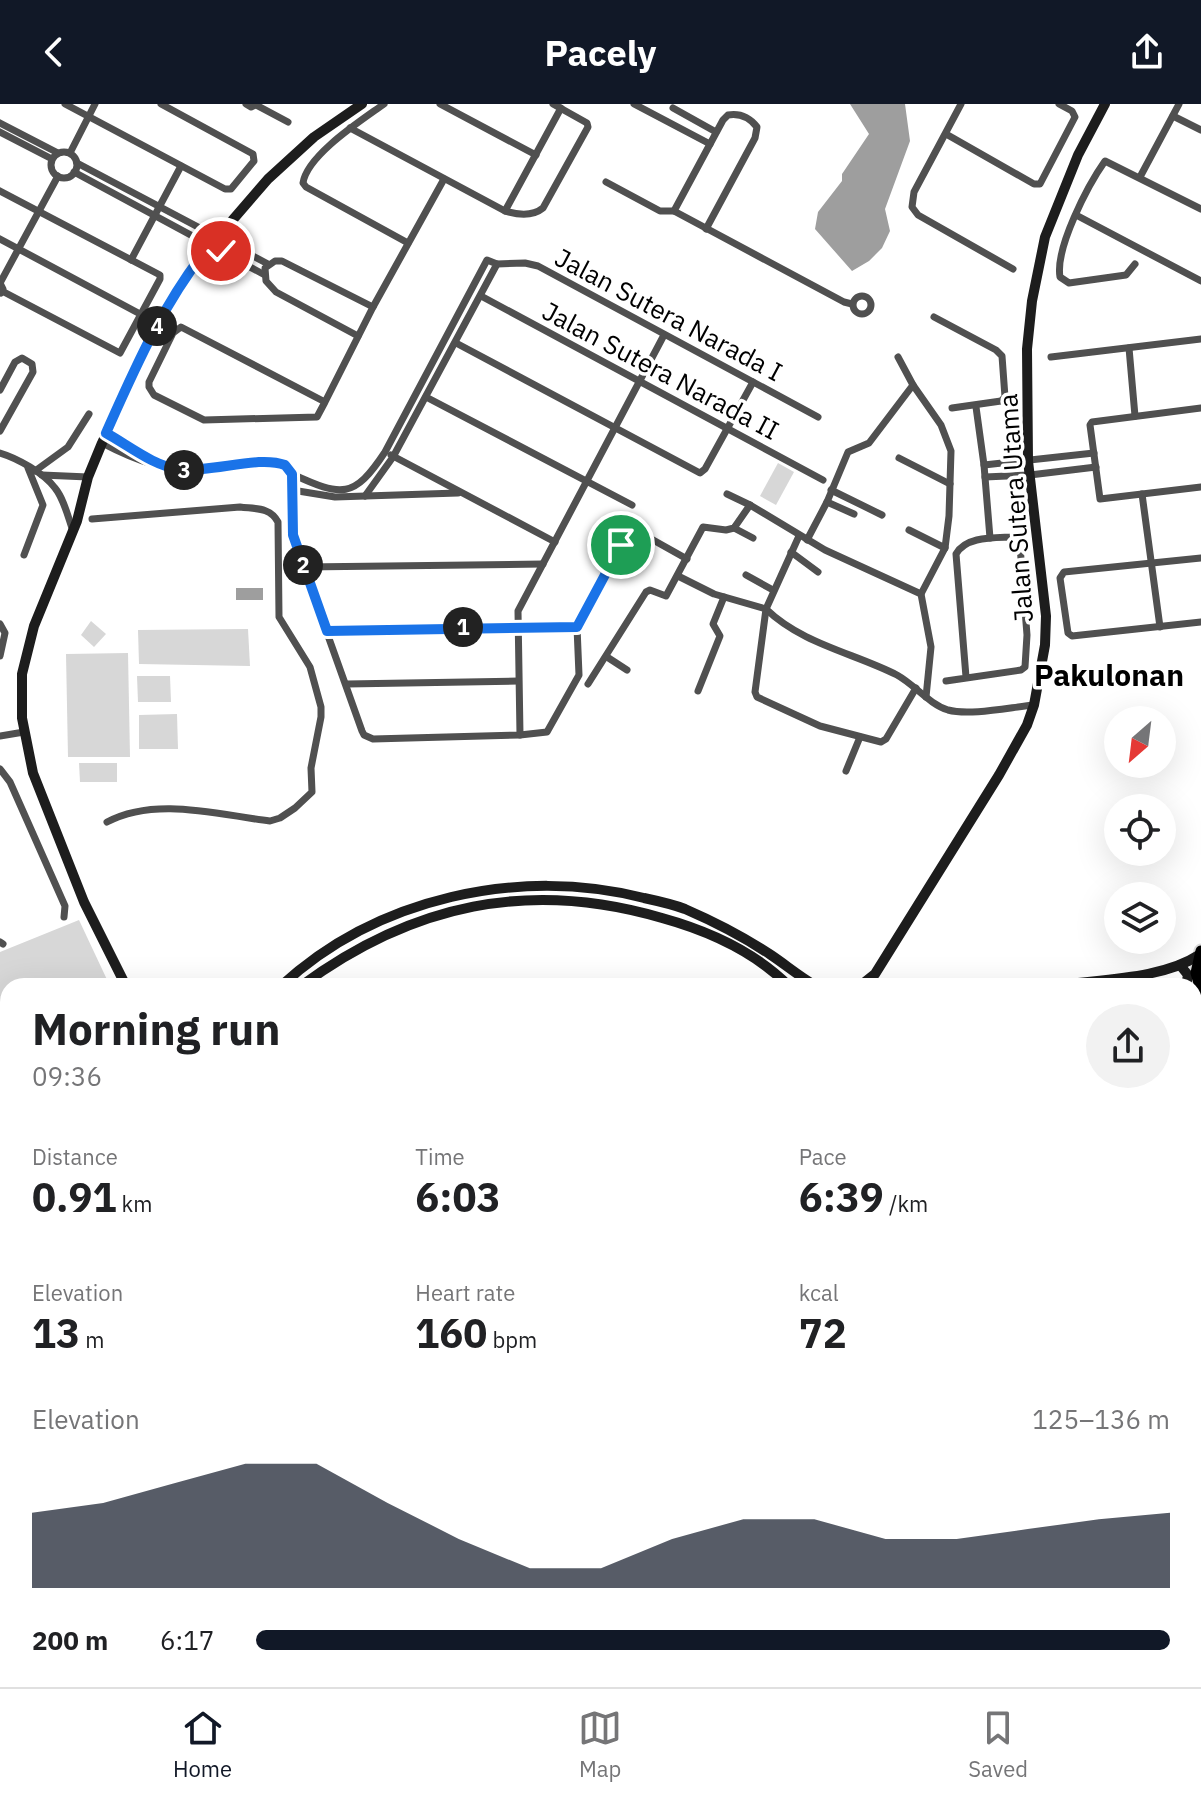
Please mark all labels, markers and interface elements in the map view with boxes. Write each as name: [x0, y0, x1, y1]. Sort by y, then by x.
text: Pacely: [544, 29, 657, 76]
icon: back: [32, 30, 76, 74]
icon: share: [1125, 30, 1169, 74]
pin: [187, 217, 255, 285]
icon: check: [199, 229, 243, 273]
street label: Jalan Sutera Narada I: [549, 240, 789, 388]
street label: Jalan Sutera Narada II: [537, 293, 785, 447]
pin: 4: [137, 306, 177, 346]
text: 4: [150, 311, 164, 340]
street label: Jalan Sutera Utama: [990, 393, 1040, 623]
pin: 3: [164, 450, 204, 490]
text: 3: [177, 455, 191, 484]
pin: [587, 511, 655, 579]
icon: arrive: [599, 523, 643, 567]
pin: 2: [283, 545, 323, 585]
text: 2: [296, 550, 310, 579]
pin: 1: [443, 607, 483, 647]
text: 1: [456, 612, 470, 641]
district label: Pakulonan: [1034, 655, 1184, 694]
north arrow: [1104, 706, 1176, 778]
map controls: [1104, 706, 1176, 954]
button: locate: [1104, 794, 1176, 866]
button: layers: [1104, 882, 1176, 954]
text: Morning run: [32, 1000, 281, 1057]
button: share: [1086, 1004, 1170, 1088]
text: 09:36: [32, 1059, 102, 1093]
text: Distance: [32, 1142, 118, 1171]
text: Time: [415, 1142, 465, 1171]
text: Pace: [799, 1142, 847, 1171]
text: 0.91: [32, 1171, 116, 1223]
text: 6:03: [415, 1171, 501, 1223]
text: 6:39: [799, 1171, 884, 1223]
text: km: [116, 1189, 152, 1218]
text: /km: [884, 1189, 928, 1218]
text: Elevation: [32, 1278, 123, 1307]
text: Heart rate: [415, 1278, 515, 1307]
text: kcal: [799, 1278, 839, 1307]
text: 13: [32, 1307, 80, 1359]
text: 160: [415, 1307, 487, 1359]
text: 72: [799, 1307, 847, 1359]
text: m: [80, 1325, 104, 1354]
text: bpm: [487, 1325, 537, 1354]
text: Elevation: [32, 1402, 140, 1436]
text: 125–136 m: [1032, 1402, 1170, 1436]
text: 200 m: [32, 1623, 108, 1657]
text: 6:17: [160, 1623, 214, 1657]
tab: Home: [173, 1706, 232, 1783]
tab: Map: [578, 1706, 622, 1783]
tab: Saved: [968, 1706, 1028, 1783]

